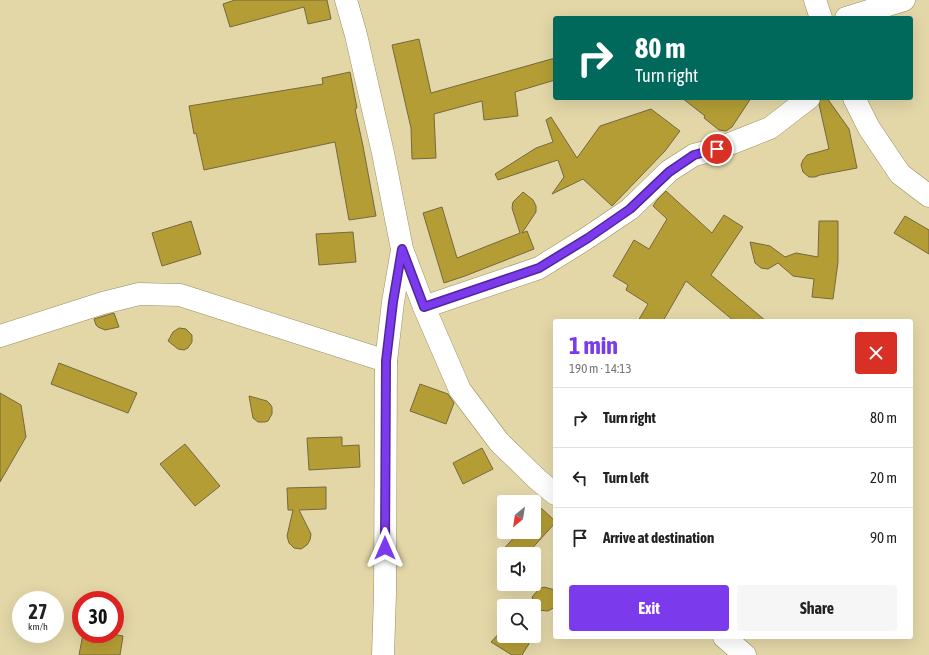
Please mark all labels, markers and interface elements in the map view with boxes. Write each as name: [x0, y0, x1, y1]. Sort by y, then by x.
icon: right: [569, 32, 621, 84]
text: 80 m: [635, 32, 685, 64]
text: Turn right: [635, 65, 698, 86]
pin: [700, 132, 734, 166]
icon: arrive: [706, 138, 728, 160]
text: 1 min: [569, 332, 618, 359]
button: close: [855, 332, 897, 374]
text: 190 m · 14:13: [569, 361, 632, 376]
icon: right: [569, 407, 591, 429]
text: Turn right: [603, 409, 656, 426]
text: 80 m: [870, 409, 897, 426]
icon: left: [569, 467, 591, 489]
text: Turn left: [603, 469, 649, 486]
text: 20 m: [870, 469, 897, 486]
north arrow: [497, 495, 541, 539]
map controls: [497, 495, 541, 643]
position arrow: [364, 527, 406, 569]
icon: arrive: [569, 527, 591, 549]
text: Arrive at destination: [603, 529, 714, 546]
text: 90 m: [870, 529, 897, 546]
button: sound: [497, 547, 541, 591]
button: Exit: [569, 585, 729, 631]
button: Share: [737, 585, 897, 631]
speed limit sign: 30: [72, 591, 124, 643]
button: search: [497, 599, 541, 643]
text: 27: [29, 600, 47, 623]
text: km/h: [28, 621, 48, 632]

